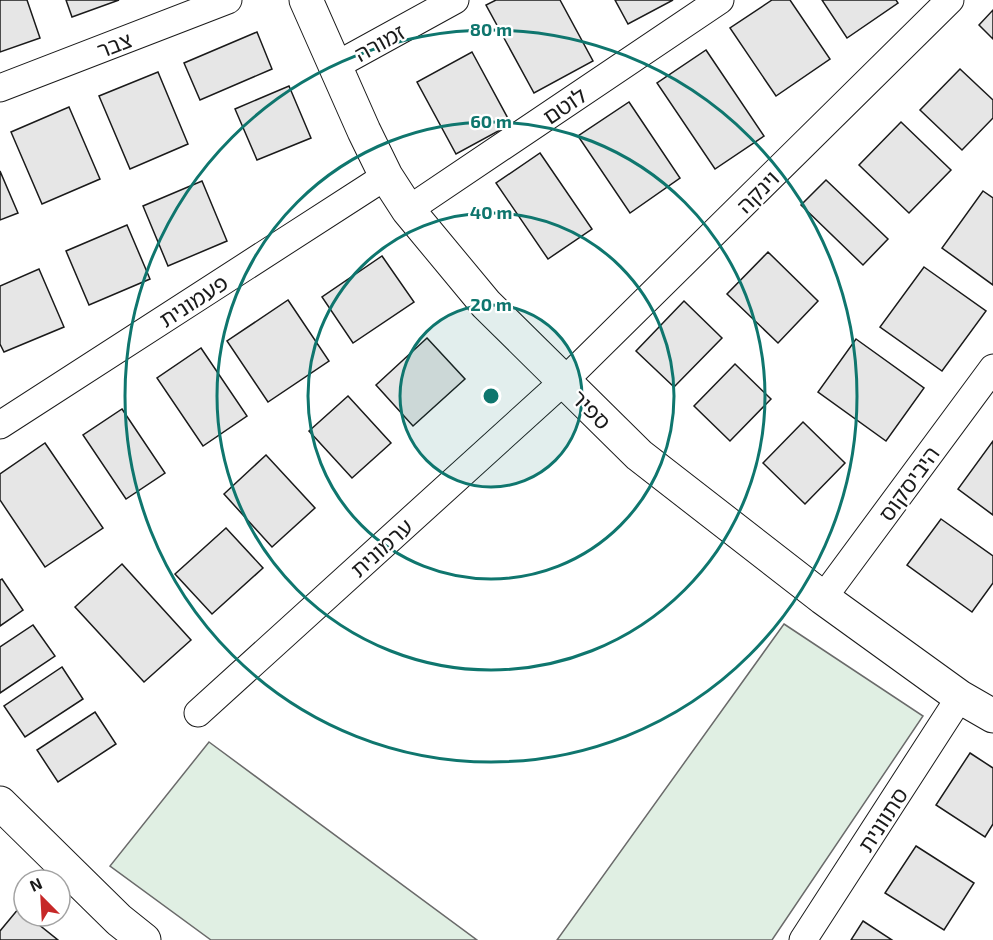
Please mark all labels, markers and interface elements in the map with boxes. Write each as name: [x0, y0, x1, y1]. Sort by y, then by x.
street label: זמורה: [349, 18, 409, 66]
text: 80 m: [470, 18, 512, 40]
street label: צבר: [93, 26, 135, 62]
street label: לוטם: [537, 81, 591, 129]
text: 60 m: [470, 110, 512, 132]
street label: וינקה: [730, 164, 784, 218]
text: 40 m: [470, 201, 512, 223]
street label: פעמונית: [154, 268, 232, 332]
text: 20 m: [470, 293, 512, 315]
street label: ספיר: [567, 384, 617, 434]
centre of rings: [481, 386, 501, 406]
street label: היביסקוס: [872, 440, 944, 526]
street label: ערמונית: [345, 512, 417, 582]
street label: סתוונית: [852, 782, 912, 856]
north arrow: [12, 868, 72, 928]
text: N: [27, 873, 45, 895]

